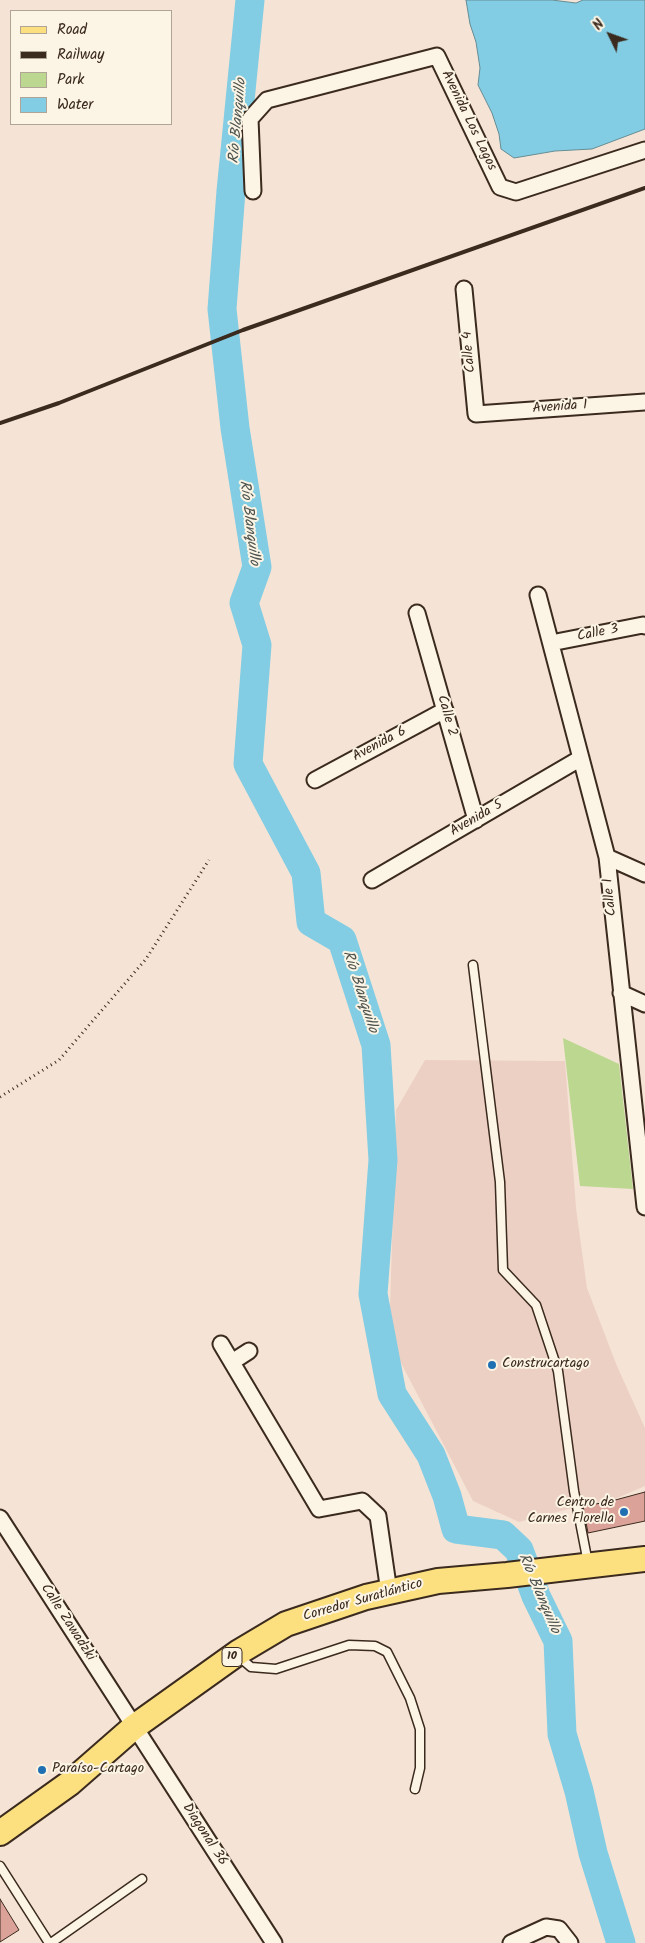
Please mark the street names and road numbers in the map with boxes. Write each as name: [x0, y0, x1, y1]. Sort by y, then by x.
street label: Avenida Los Lagos: [436, 68, 500, 174]
street label: Calle 4: [460, 331, 480, 373]
street label: Avenida 1: [532, 398, 588, 418]
street label: Calle 3: [576, 622, 620, 646]
street label: Calle 2: [432, 694, 460, 738]
street label: Avenida 6: [350, 724, 410, 766]
street label: Avenida 5: [448, 797, 506, 841]
street label: Calle 1: [601, 877, 621, 917]
street label: Corredor Suratlántico: [301, 1576, 425, 1626]
street label: Calle Zawadzki: [36, 1582, 98, 1664]
road number: 10: [222, 1648, 242, 1666]
street label: Diagonal 36: [178, 1801, 230, 1869]

